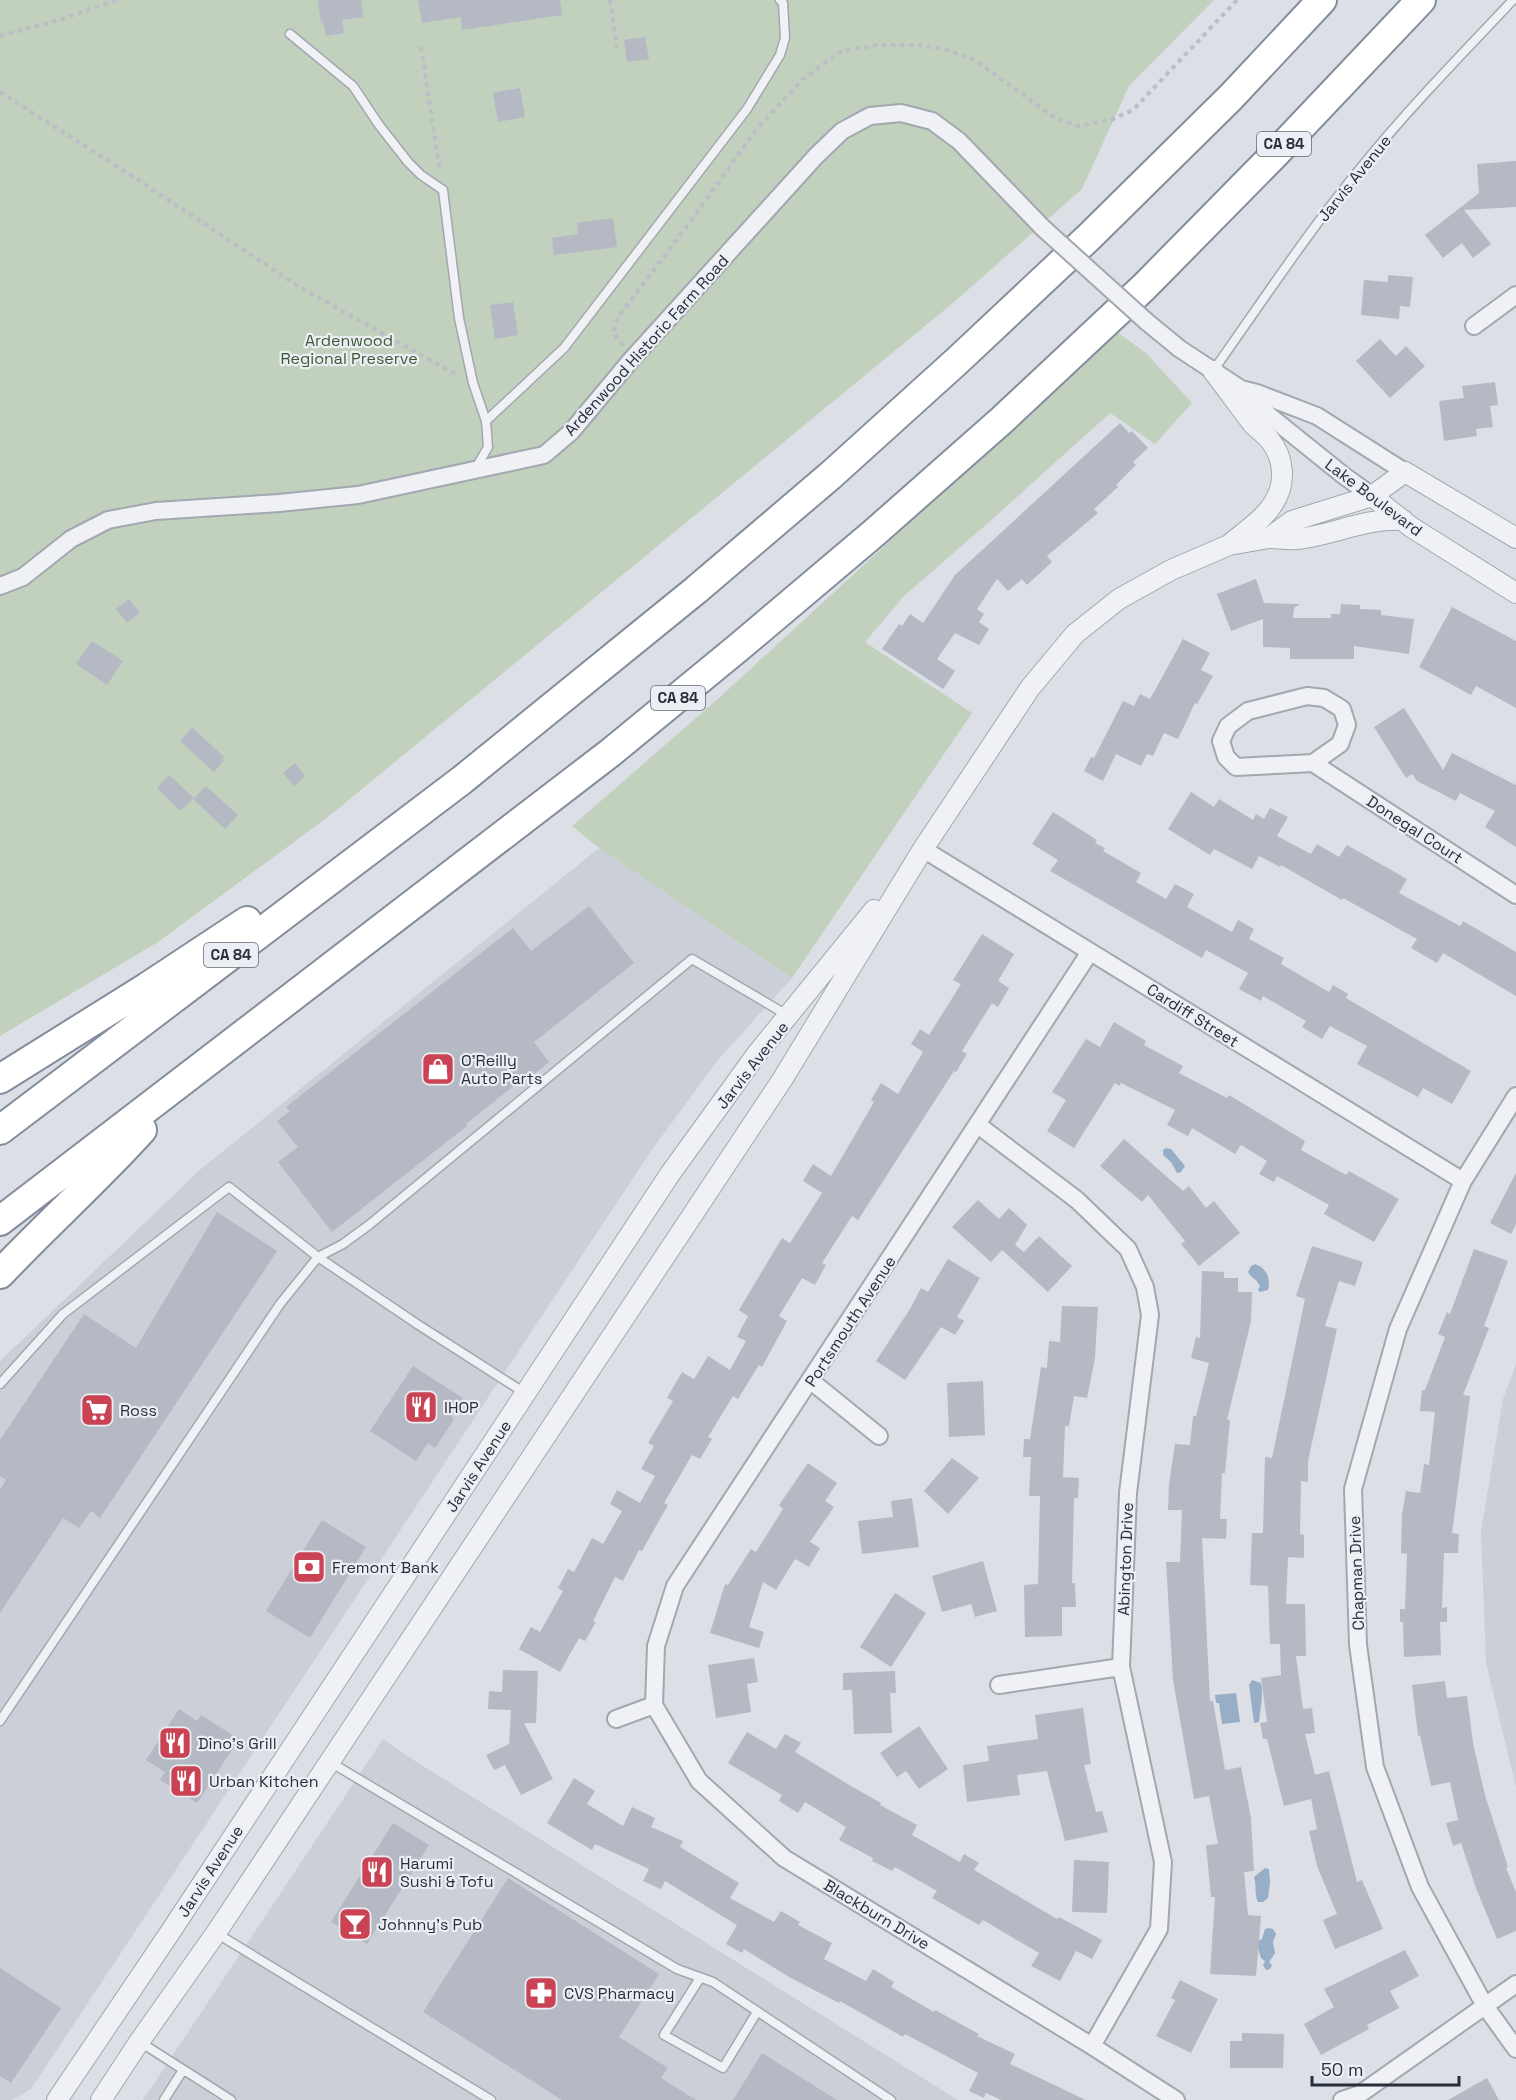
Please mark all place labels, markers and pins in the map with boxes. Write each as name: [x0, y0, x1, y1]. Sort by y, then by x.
place label: O'Reilly Auto Parts: [461, 1050, 542, 1089]
shop icon: O'Reilly Auto Parts: [420, 1051, 456, 1087]
restaurant icon: IHOP: [403, 1389, 439, 1425]
supermarket icon: Ross: [79, 1392, 115, 1428]
place label: IHOP: [444, 1397, 479, 1418]
place label: Ross: [120, 1400, 157, 1421]
bank icon: Fremont Bank: [291, 1549, 327, 1585]
place label: Fremont Bank: [332, 1557, 439, 1578]
restaurant icon: Dino's Grill: [157, 1725, 193, 1761]
place label: Dino's Grill: [198, 1733, 277, 1754]
restaurant icon: Urban Kitchen: [168, 1763, 204, 1799]
place label: Urban Kitchen: [209, 1771, 319, 1792]
place label: Harumi Sushi & Tofu: [400, 1853, 493, 1892]
restaurant icon: Harumi Sushi & Tofu: [359, 1854, 395, 1890]
bar icon: Johnny's Pub: [337, 1906, 373, 1942]
place label: Johnny's Pub: [378, 1914, 482, 1935]
pharmacy icon: CVS Pharmacy: [523, 1975, 559, 2011]
place label: CVS Pharmacy: [564, 1983, 675, 2004]

